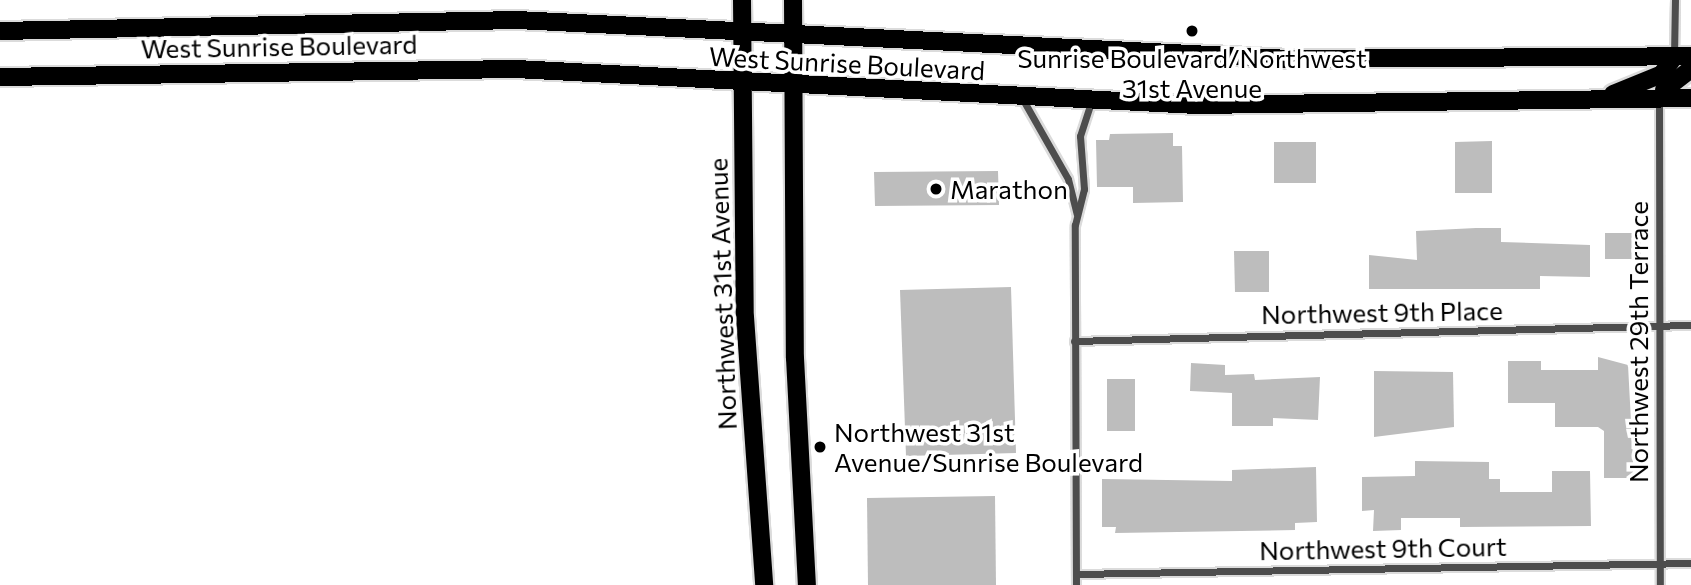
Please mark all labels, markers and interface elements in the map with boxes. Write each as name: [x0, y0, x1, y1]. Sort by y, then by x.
marker: Sunrise Boulevard/Northwest 31st Avenue: [1184, 23, 1200, 39]
street label: West Sunrise Boulevard: [140, 28, 418, 64]
street label: West Sunrise Boulevard: [708, 40, 986, 86]
place label: Sunrise Boulevard/Northwest 31st Avenue: [1017, 42, 1367, 104]
street label: Northwest 31st Avenue: [702, 157, 742, 431]
place label: Marathon: [950, 173, 1068, 205]
marker: Marathon: [928, 181, 944, 197]
street label: Northwest 29th Terrace: [1622, 201, 1654, 483]
street label: Northwest 9th Place: [1261, 294, 1503, 330]
place label: Northwest 31st Avenue/Sunrise Boulevard: [834, 416, 1143, 478]
marker: Northwest 31st Avenue/Sunrise Boulevard: [812, 439, 828, 455]
street label: Northwest 9th Court: [1259, 530, 1507, 566]

